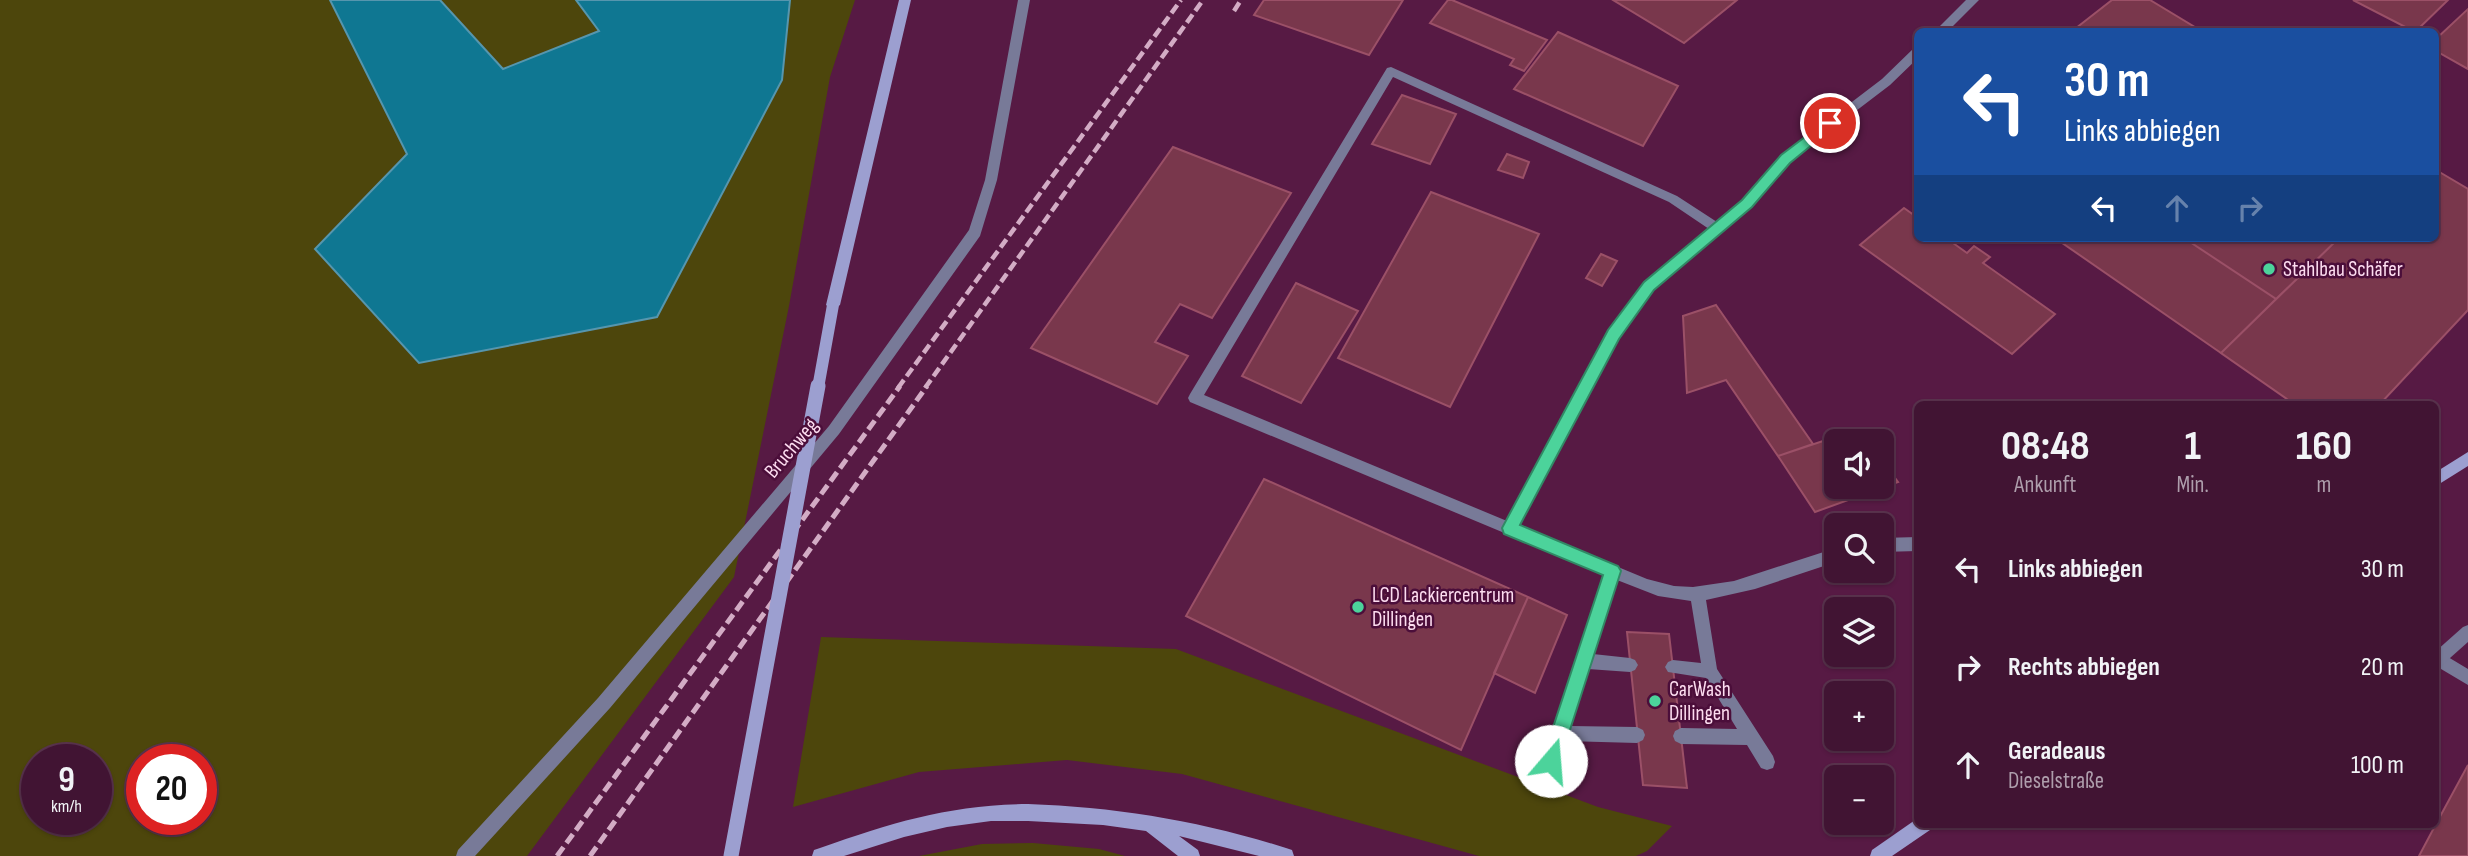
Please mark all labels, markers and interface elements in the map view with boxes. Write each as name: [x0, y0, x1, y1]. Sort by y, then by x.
text: 30 m: [2064, 52, 2149, 111]
icon: left: [1949, 56, 2040, 147]
pin: [1800, 93, 1860, 153]
icon: arrive: [1811, 104, 1849, 142]
text: Links abbiegen: [2064, 112, 2221, 151]
icon: left: [2085, 189, 2123, 227]
icon: ahead: [2158, 189, 2196, 227]
icon: right: [2231, 189, 2269, 227]
place label: Stahlbau Schäfer: [2283, 257, 2403, 282]
marker: Stahlbau Schäfer: [2261, 261, 2277, 277]
street label: Bruchweg: [759, 413, 823, 483]
text: 08:48: [2001, 421, 2090, 472]
text: 1: [2184, 421, 2201, 472]
text: 160: [2296, 421, 2352, 472]
map controls: [1824, 429, 1894, 835]
button: sound: [1824, 429, 1894, 499]
text: Ankunft: [2014, 471, 2076, 499]
text: Min.: [2177, 471, 2209, 499]
text: m: [2316, 471, 2331, 499]
button: search: [1824, 513, 1894, 583]
icon: left: [1949, 550, 1987, 588]
text: Links abbiegen: [2008, 554, 2143, 585]
text: 30 m: [2361, 554, 2404, 585]
place label: LCD Lackiercentrum Dillingen: [1372, 583, 1514, 632]
button: layers: [1824, 597, 1894, 667]
marker: LCD Lackiercentrum Dillingen: [1350, 599, 1366, 615]
icon: right: [1949, 648, 1987, 686]
text: Rechts abbiegen: [2008, 652, 2160, 683]
text: 20 m: [2361, 652, 2404, 683]
place label: CarWash Dillingen: [1669, 677, 1731, 726]
button: +: [1824, 681, 1894, 751]
marker: CarWash Dillingen: [1647, 693, 1663, 709]
position arrow: [1514, 724, 1588, 798]
text: Geradeaus: [2008, 736, 2106, 767]
speed limit sign: 20: [126, 744, 217, 835]
icon: ahead: [1949, 746, 1987, 784]
text: 100 m: [2351, 750, 2404, 781]
text: 9: [58, 759, 75, 802]
button: −: [1824, 765, 1894, 835]
text: Dieselstraße: [2008, 767, 2104, 795]
text: km/h: [51, 796, 82, 817]

